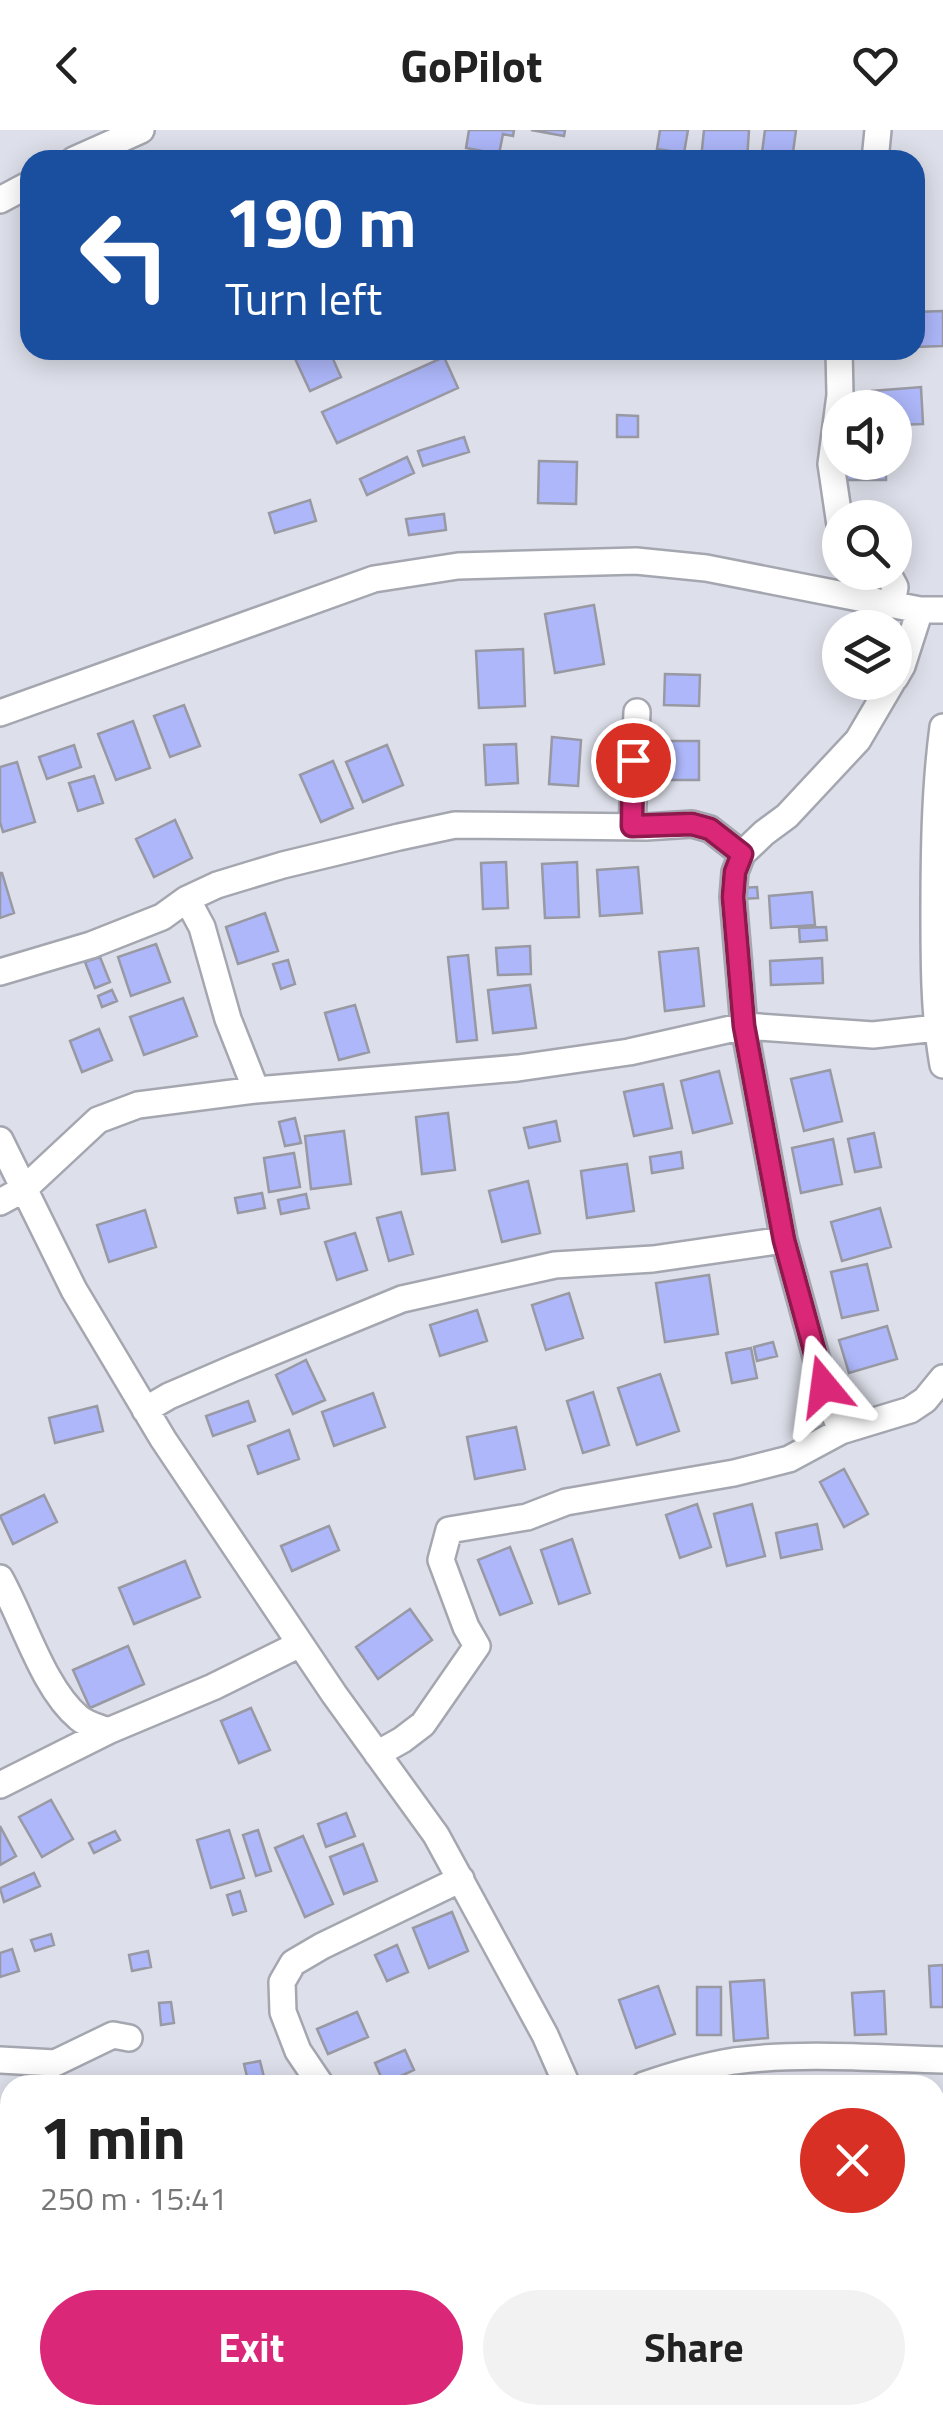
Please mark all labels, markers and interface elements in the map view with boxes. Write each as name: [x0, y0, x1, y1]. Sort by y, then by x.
text: GoPilot: [401, 31, 542, 99]
icon: back: [40, 38, 95, 93]
icon: heart: [848, 38, 903, 93]
text: 190 m: [225, 168, 417, 274]
icon: left: [60, 190, 190, 320]
text: Turn left: [225, 264, 382, 332]
map controls: [822, 390, 912, 700]
button: sound: [822, 390, 912, 480]
button: search: [822, 500, 912, 590]
button: layers: [822, 610, 912, 700]
pin: [591, 718, 676, 803]
icon: arrive: [606, 733, 661, 788]
position arrow: [772, 1334, 876, 1438]
text: 1 min: [40, 2091, 186, 2182]
button: close: [800, 2108, 905, 2213]
text: 250 m · 15:41: [40, 2174, 227, 2222]
button: Exit: [40, 2290, 463, 2405]
button: Share: [483, 2290, 905, 2405]

